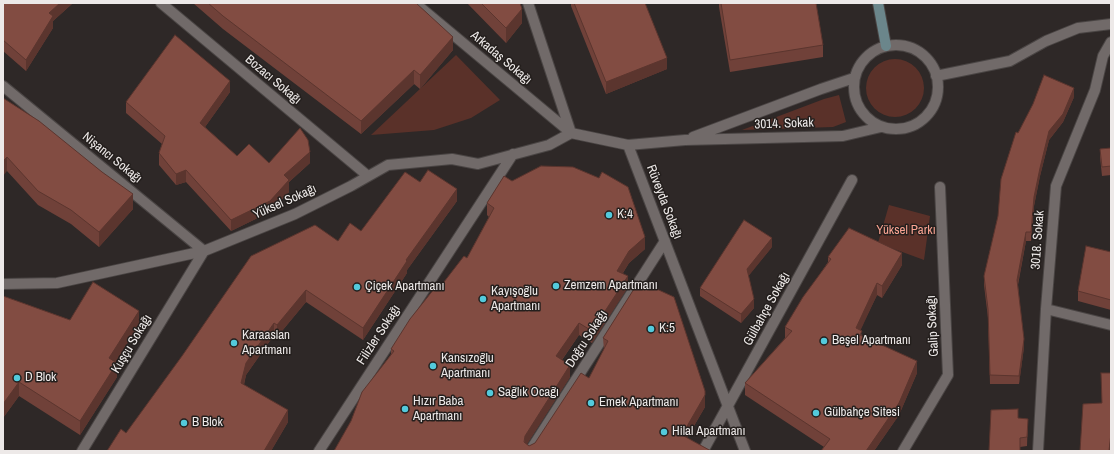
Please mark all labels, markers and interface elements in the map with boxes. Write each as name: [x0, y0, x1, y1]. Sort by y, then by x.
street label: Arkadaş Sokağı: [467, 28, 535, 88]
street label: Bozacı Sokağı: [242, 52, 304, 108]
street label: 3014. Sokak: [754, 115, 814, 133]
street label: Nişancı Sokağı: [79, 129, 145, 187]
street label: Rüveyda Sokağı: [643, 163, 685, 241]
street label: Yüksel Sokağı: [251, 181, 319, 223]
place label: K:4: [617, 207, 633, 223]
marker: K:4: [604, 210, 614, 220]
street label: 3018. Sokak: [1028, 210, 1048, 270]
park label: Yüksel Parkı: [876, 223, 936, 239]
street label: Gülbahçe Sokağı: [740, 269, 794, 349]
place label: Zemzem Apartmanı: [564, 278, 658, 294]
place label: Çiçek Apartmanı: [365, 279, 444, 295]
marker: Zemzem Apartmanı: [551, 281, 561, 291]
marker: Çiçek Apartmanı: [352, 282, 362, 292]
place label: Kayışoğlu Apartmanı: [491, 284, 540, 315]
marker: Kayışoğlu Apartmanı: [478, 294, 488, 304]
street label: Galip Sokağı: [924, 295, 942, 357]
street label: Filizler Sokağı: [354, 302, 404, 368]
street label: Doğru Sokağı: [563, 307, 611, 371]
street label: Kuşçu Sokağı: [108, 312, 156, 376]
place label: K:5: [659, 321, 675, 337]
marker: K:5: [646, 324, 656, 334]
place label: Karaaslan Apartmanı: [242, 328, 291, 359]
place label: Beşel Apartmanı: [832, 333, 911, 349]
marker: Beşel Apartmanı: [819, 336, 829, 346]
marker: Karaaslan Apartmanı: [229, 338, 239, 348]
place label: Kansızoğlu Apartmanı: [441, 351, 494, 382]
marker: Kansızoğlu Apartmanı: [428, 361, 438, 371]
place label: D Blok: [25, 370, 56, 386]
marker: D Blok: [12, 373, 22, 383]
place label: Sağlık Ocağı: [498, 385, 559, 401]
marker: Sağlık Ocağı: [485, 388, 495, 398]
place label: Hızır Baba Apartmanı: [413, 394, 463, 425]
place label: Emek Apartmanı: [599, 395, 678, 411]
marker: Emek Apartmanı: [586, 398, 596, 408]
marker: Hızır Baba Apartmanı: [400, 404, 410, 414]
place label: Gülbahçe Sitesi: [824, 405, 900, 421]
marker: Gülbahçe Sitesi: [811, 408, 821, 418]
place label: B Blok: [192, 415, 223, 431]
marker: B Blok: [179, 418, 189, 428]
place label: Hilal Apartmanı: [672, 424, 745, 440]
marker: Hilal Apartmanı: [659, 427, 669, 437]

